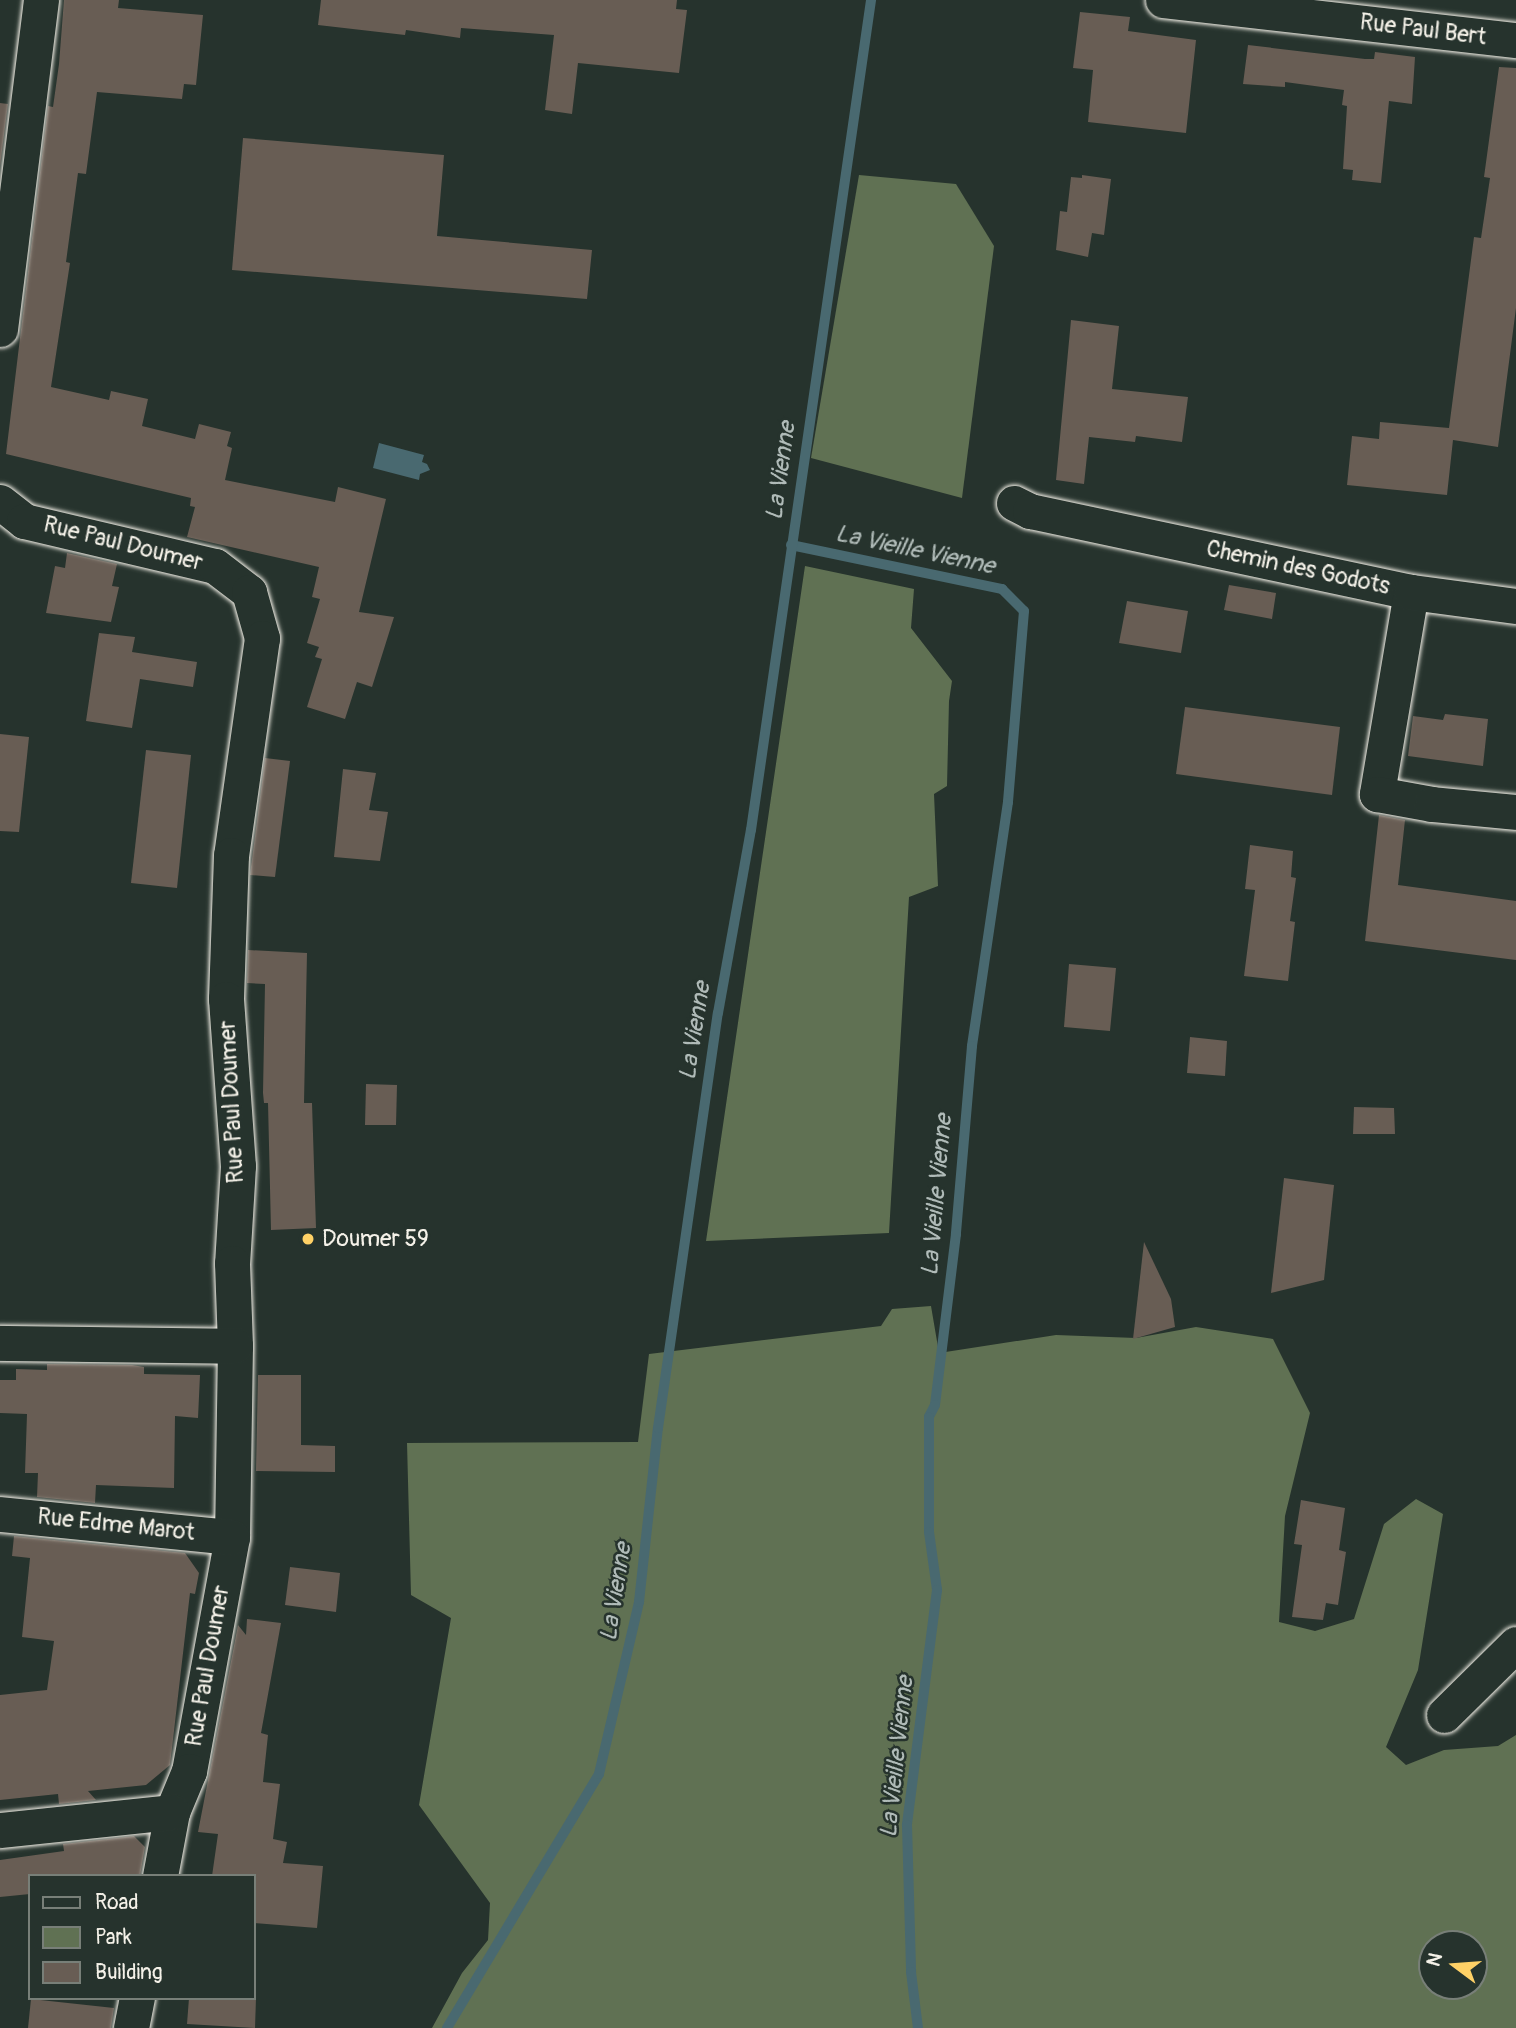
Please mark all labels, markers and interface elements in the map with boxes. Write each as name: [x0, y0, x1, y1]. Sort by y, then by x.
street label: Rue Paul Bert: [1358, 9, 1488, 51]
water label: La Vienne: [760, 420, 802, 522]
street label: Rue Paul Doumer: [41, 511, 205, 577]
water label: La Vieille Vienne: [833, 519, 997, 581]
street label: Chemin des Godots: [1204, 535, 1392, 601]
water label: La Vienne: [673, 980, 717, 1082]
street label: Rue Paul Doumer: [214, 1020, 250, 1184]
water label: La Vieille Vienne: [916, 1113, 958, 1277]
place label: Doumer 59: [322, 1225, 429, 1253]
marker: Doumer 59: [300, 1231, 316, 1247]
street label: Rue Edme Marot: [36, 1503, 196, 1547]
water label: La Vienne: [594, 1541, 638, 1643]
street label: Rue Paul Doumer: [180, 1583, 236, 1749]
water label: La Vieille Vienne: [874, 1675, 920, 1839]
legend: [28, 1874, 256, 2000]
text: Road: [95, 1889, 139, 1916]
text: Park: [95, 1924, 132, 1951]
north arrow: [1418, 1930, 1488, 2000]
text: N: [1421, 1950, 1448, 1969]
text: Building: [95, 1959, 162, 1986]

